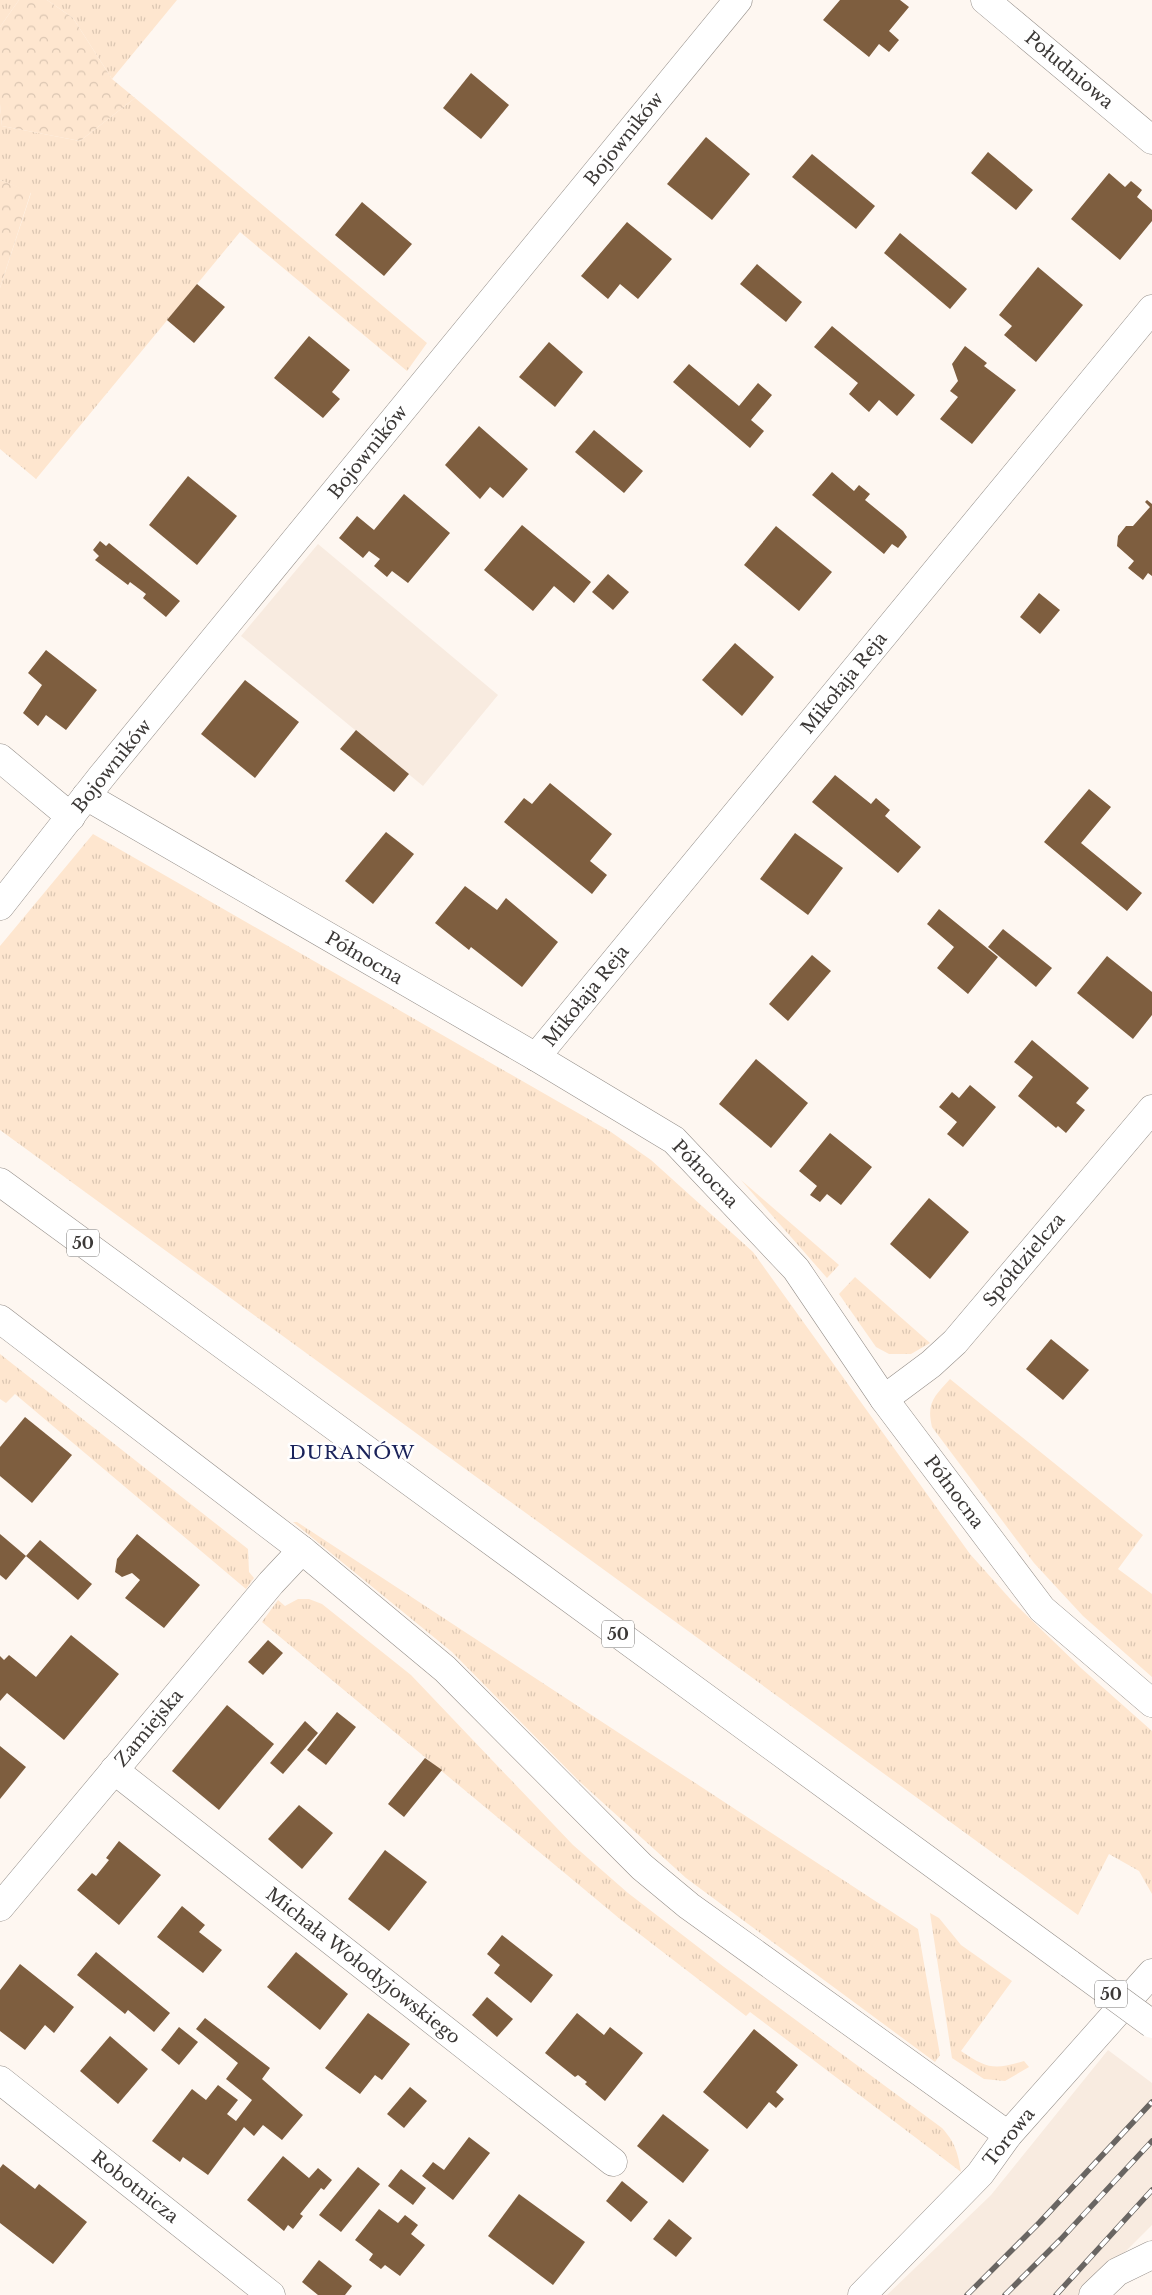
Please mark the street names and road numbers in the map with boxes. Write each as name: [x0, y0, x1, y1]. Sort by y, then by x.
street label: Południowa: [1020, 27, 1118, 113]
street label: Bojowników: [580, 87, 669, 190]
street label: Bojowników: [324, 400, 413, 503]
street label: Mikołaja Reja: [796, 628, 892, 738]
street label: Bojowników: [68, 714, 157, 817]
street label: Północna: [321, 927, 407, 989]
street label: Mikołaja Reja: [538, 941, 634, 1051]
street label: Północna: [667, 1136, 743, 1212]
street label: Spółdzielcza: [978, 1209, 1070, 1311]
road number: 50: [67, 1230, 99, 1256]
street label: Północna: [919, 1451, 989, 1533]
road number: 50: [602, 1620, 634, 1648]
street label: Zamiejska: [110, 1685, 188, 1771]
street label: Michała Wołodyjowskiego: [261, 1883, 465, 2049]
road number: 50: [1095, 1980, 1127, 2008]
street label: Torowa: [979, 2103, 1039, 2171]
street label: Robotnicza: [87, 2146, 183, 2228]

